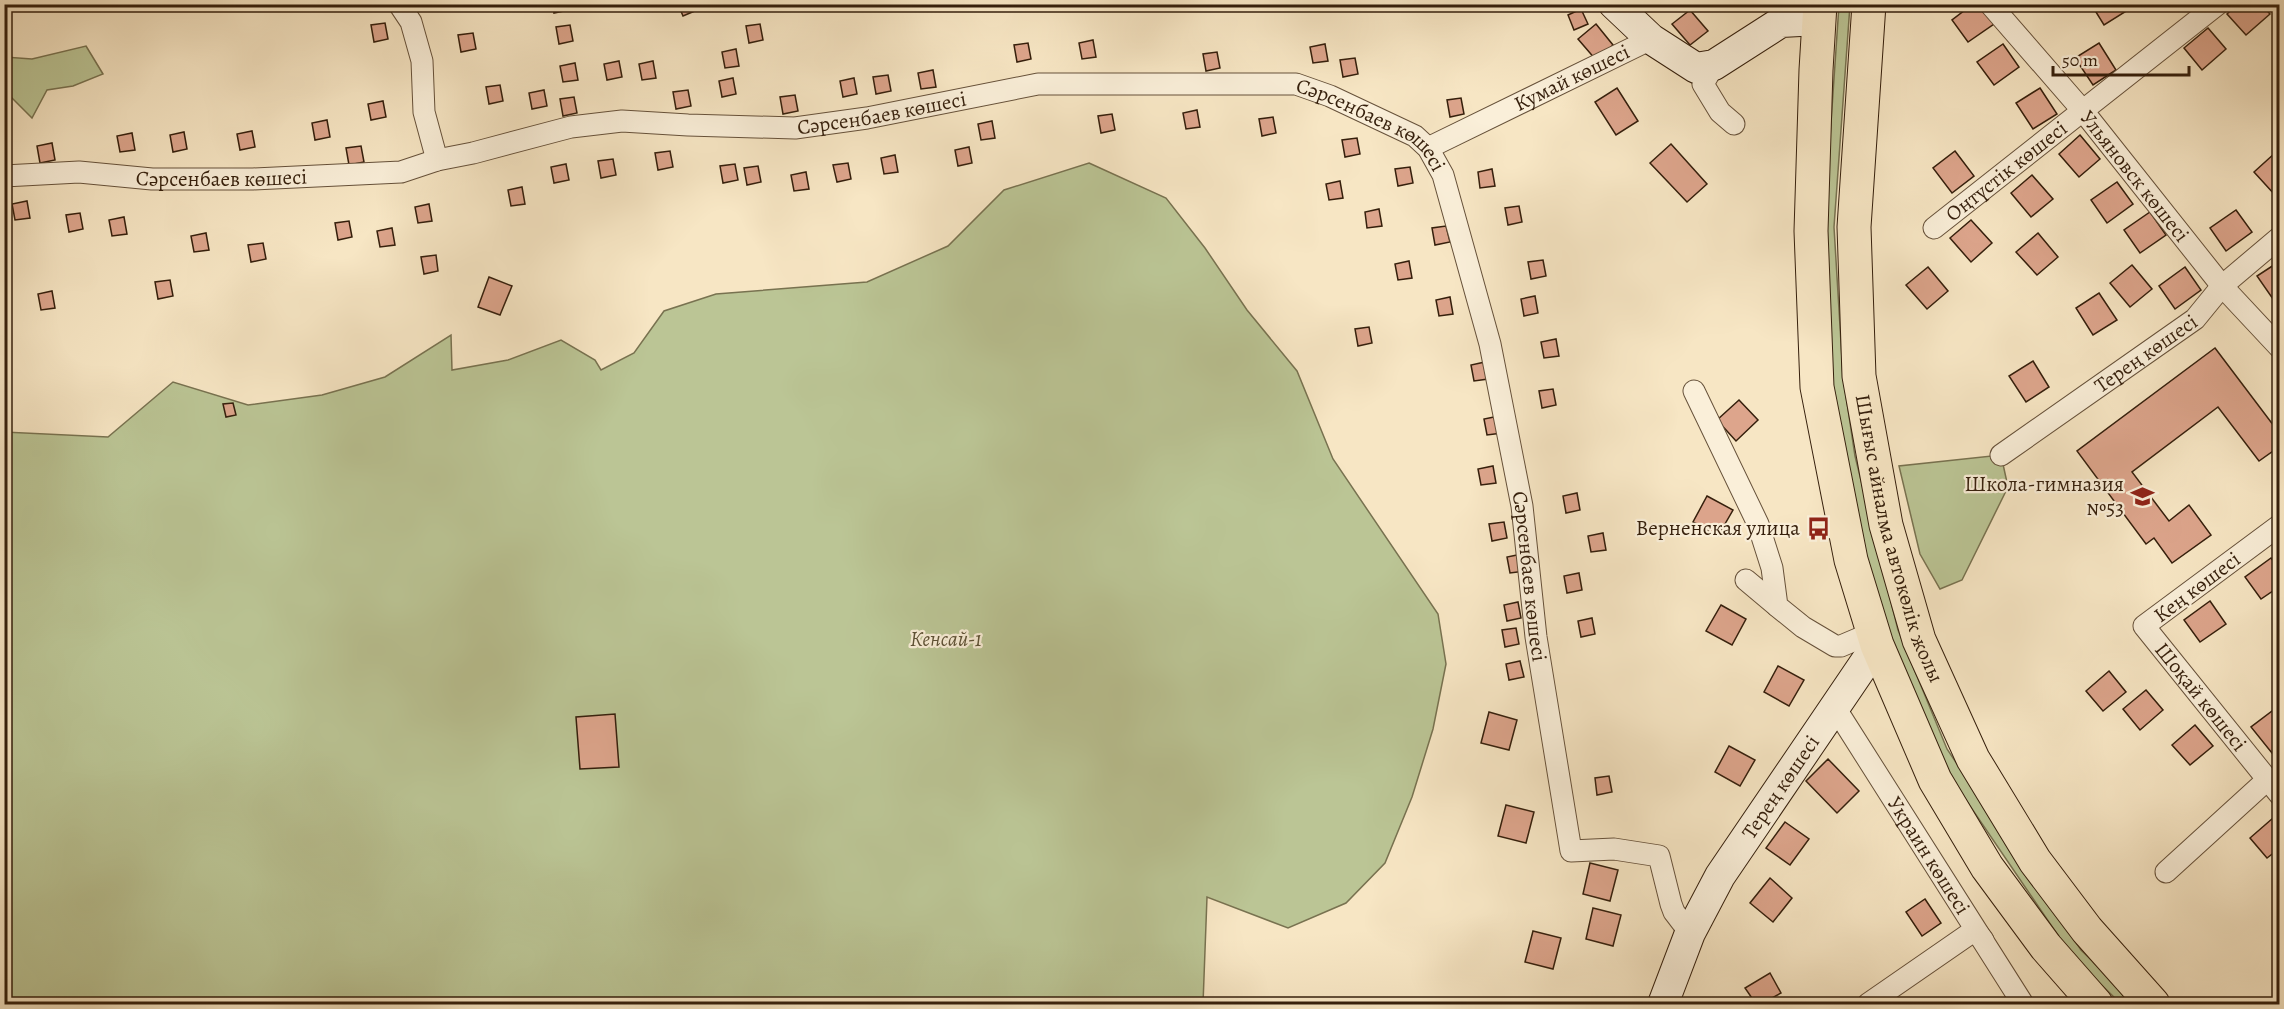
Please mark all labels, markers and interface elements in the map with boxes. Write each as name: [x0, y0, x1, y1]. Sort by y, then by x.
street label: Кумай көшесі: [1509, 38, 1634, 118]
scale bar: [2053, 39, 2190, 77]
text: 50 m: [2062, 48, 2098, 72]
street label: Сәрсенбаев көшесі: [1292, 71, 1452, 177]
street label: Сәрсенбаев көшесі: [795, 85, 969, 142]
street label: Ульяновск көшесі: [2074, 105, 2196, 248]
street label: Оңтүстік көшесі: [1940, 114, 2073, 228]
street label: Сәрсенбаев көшесі: [135, 162, 308, 193]
street label: Терең көшесі: [2089, 307, 2203, 399]
street label: Шығыс айналма автокөлік жолы: [1849, 392, 1950, 687]
place label: Школа-гимназия №53: [1964, 470, 2124, 522]
school or university icon: Школа-гимназия №53: [2129, 483, 2155, 509]
street label: Сәрсенбаев көшесі: [1505, 489, 1554, 664]
place label: Верненская улица: [1636, 514, 1800, 542]
bus stop icon: Верненская улица: [1805, 515, 1831, 541]
street label: Кең көшесі: [2148, 545, 2246, 629]
park label: Кенсай-1: [910, 625, 982, 653]
street label: Шоқай көшесі: [2148, 636, 2253, 757]
street label: Терең көшесі: [1735, 729, 1826, 844]
street label: Украин көшесі: [1881, 791, 1977, 920]

